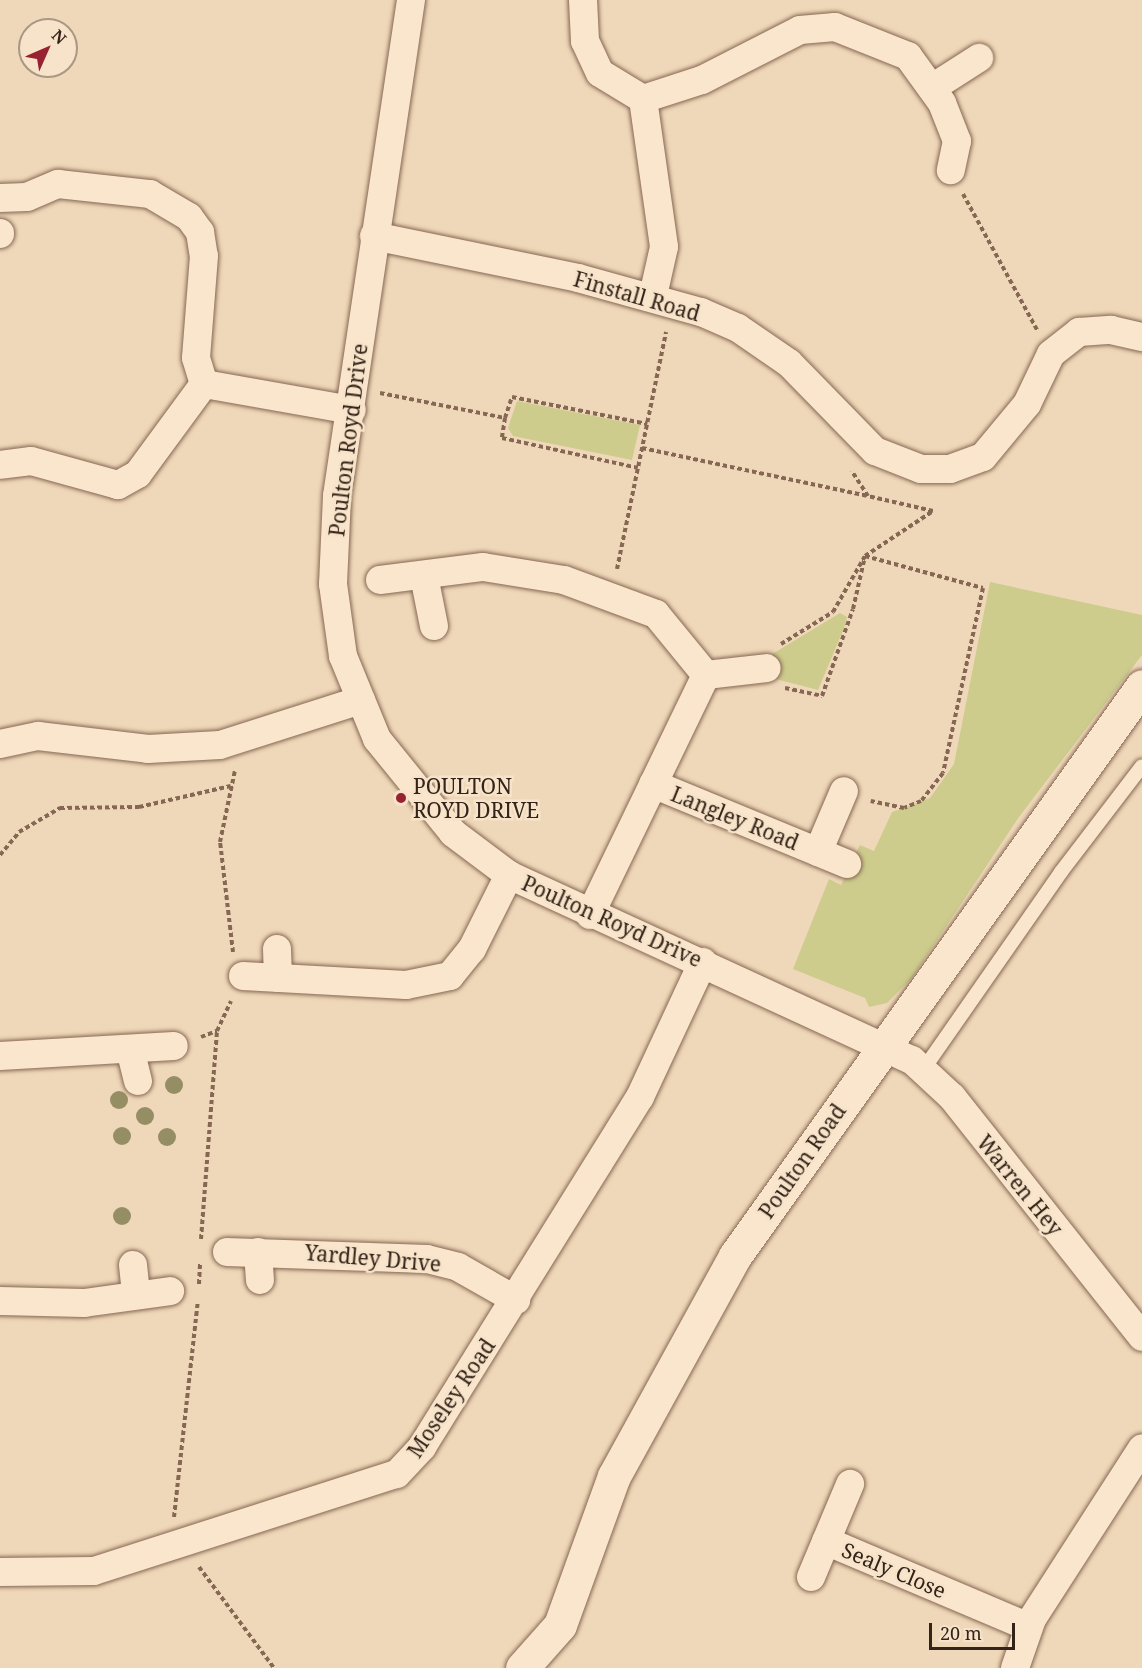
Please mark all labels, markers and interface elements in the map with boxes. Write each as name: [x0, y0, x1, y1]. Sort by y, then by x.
north arrow: [18, 18, 78, 78]
text: N: [47, 24, 72, 49]
street label: Finstall Road: [571, 266, 703, 326]
street label: Poulton Royd Drive: [324, 342, 372, 538]
place label: POULTON ROYD DRIVE: [413, 773, 539, 823]
street label: Langley Road: [667, 781, 803, 855]
marker: POULTON ROYD DRIVE: [394, 791, 408, 805]
street label: Poulton Royd Drive: [518, 870, 706, 972]
street label: Poulton Road: [753, 1099, 851, 1223]
street label: Warren Hey: [972, 1130, 1068, 1240]
street label: Yardley Drive: [304, 1239, 442, 1277]
street label: Moseley Road: [402, 1334, 500, 1462]
street label: Sealy Close: [838, 1537, 950, 1603]
scale bar: [932, 1611, 1018, 1649]
text: 20 m: [940, 1621, 982, 1645]

